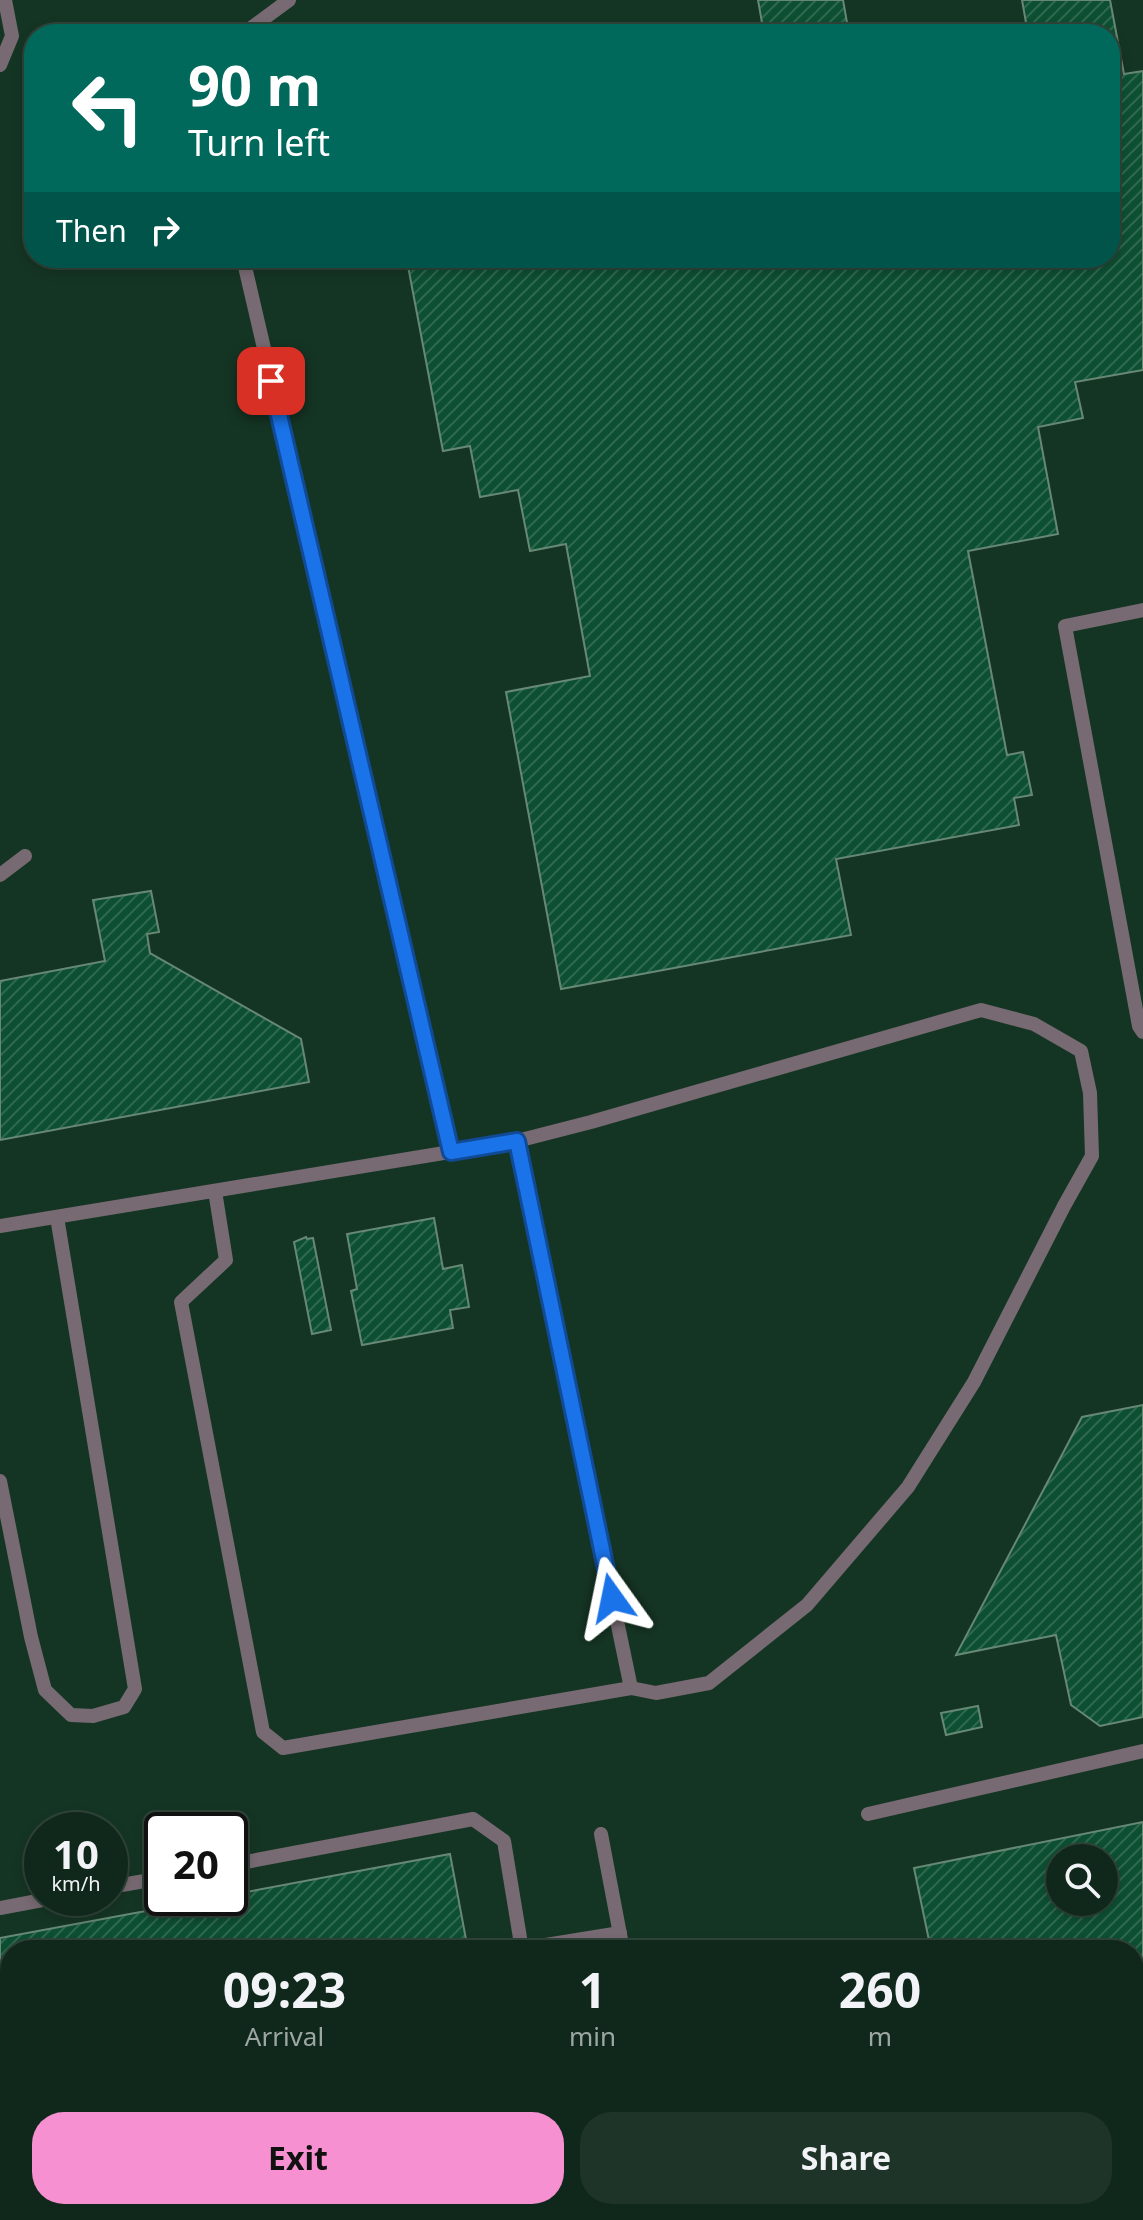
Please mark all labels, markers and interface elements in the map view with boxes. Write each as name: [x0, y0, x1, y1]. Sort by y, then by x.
text: 90 m: [188, 46, 321, 122]
icon: left: [56, 56, 160, 160]
text: Turn left: [188, 118, 330, 167]
icon: right: [143, 208, 187, 252]
text: Then: [56, 210, 127, 251]
pin: [237, 347, 305, 415]
icon: arrive: [249, 359, 293, 403]
position arrow: [570, 1556, 654, 1640]
speed limit sign: 20: [144, 1812, 248, 1916]
text: 10: [53, 1826, 99, 1881]
map controls: [1046, 1844, 1118, 1916]
button: search: [1046, 1844, 1118, 1916]
text: km/h: [51, 1870, 101, 1897]
text: 09:23: [223, 1957, 346, 2022]
text: 1: [579, 1957, 606, 2022]
text: 260: [839, 1957, 921, 2022]
text: Arrival: [245, 2018, 324, 2054]
text: min: [569, 2018, 616, 2054]
text: m: [868, 2018, 892, 2054]
button: Exit: [32, 2112, 564, 2204]
button: Share: [580, 2112, 1112, 2204]

